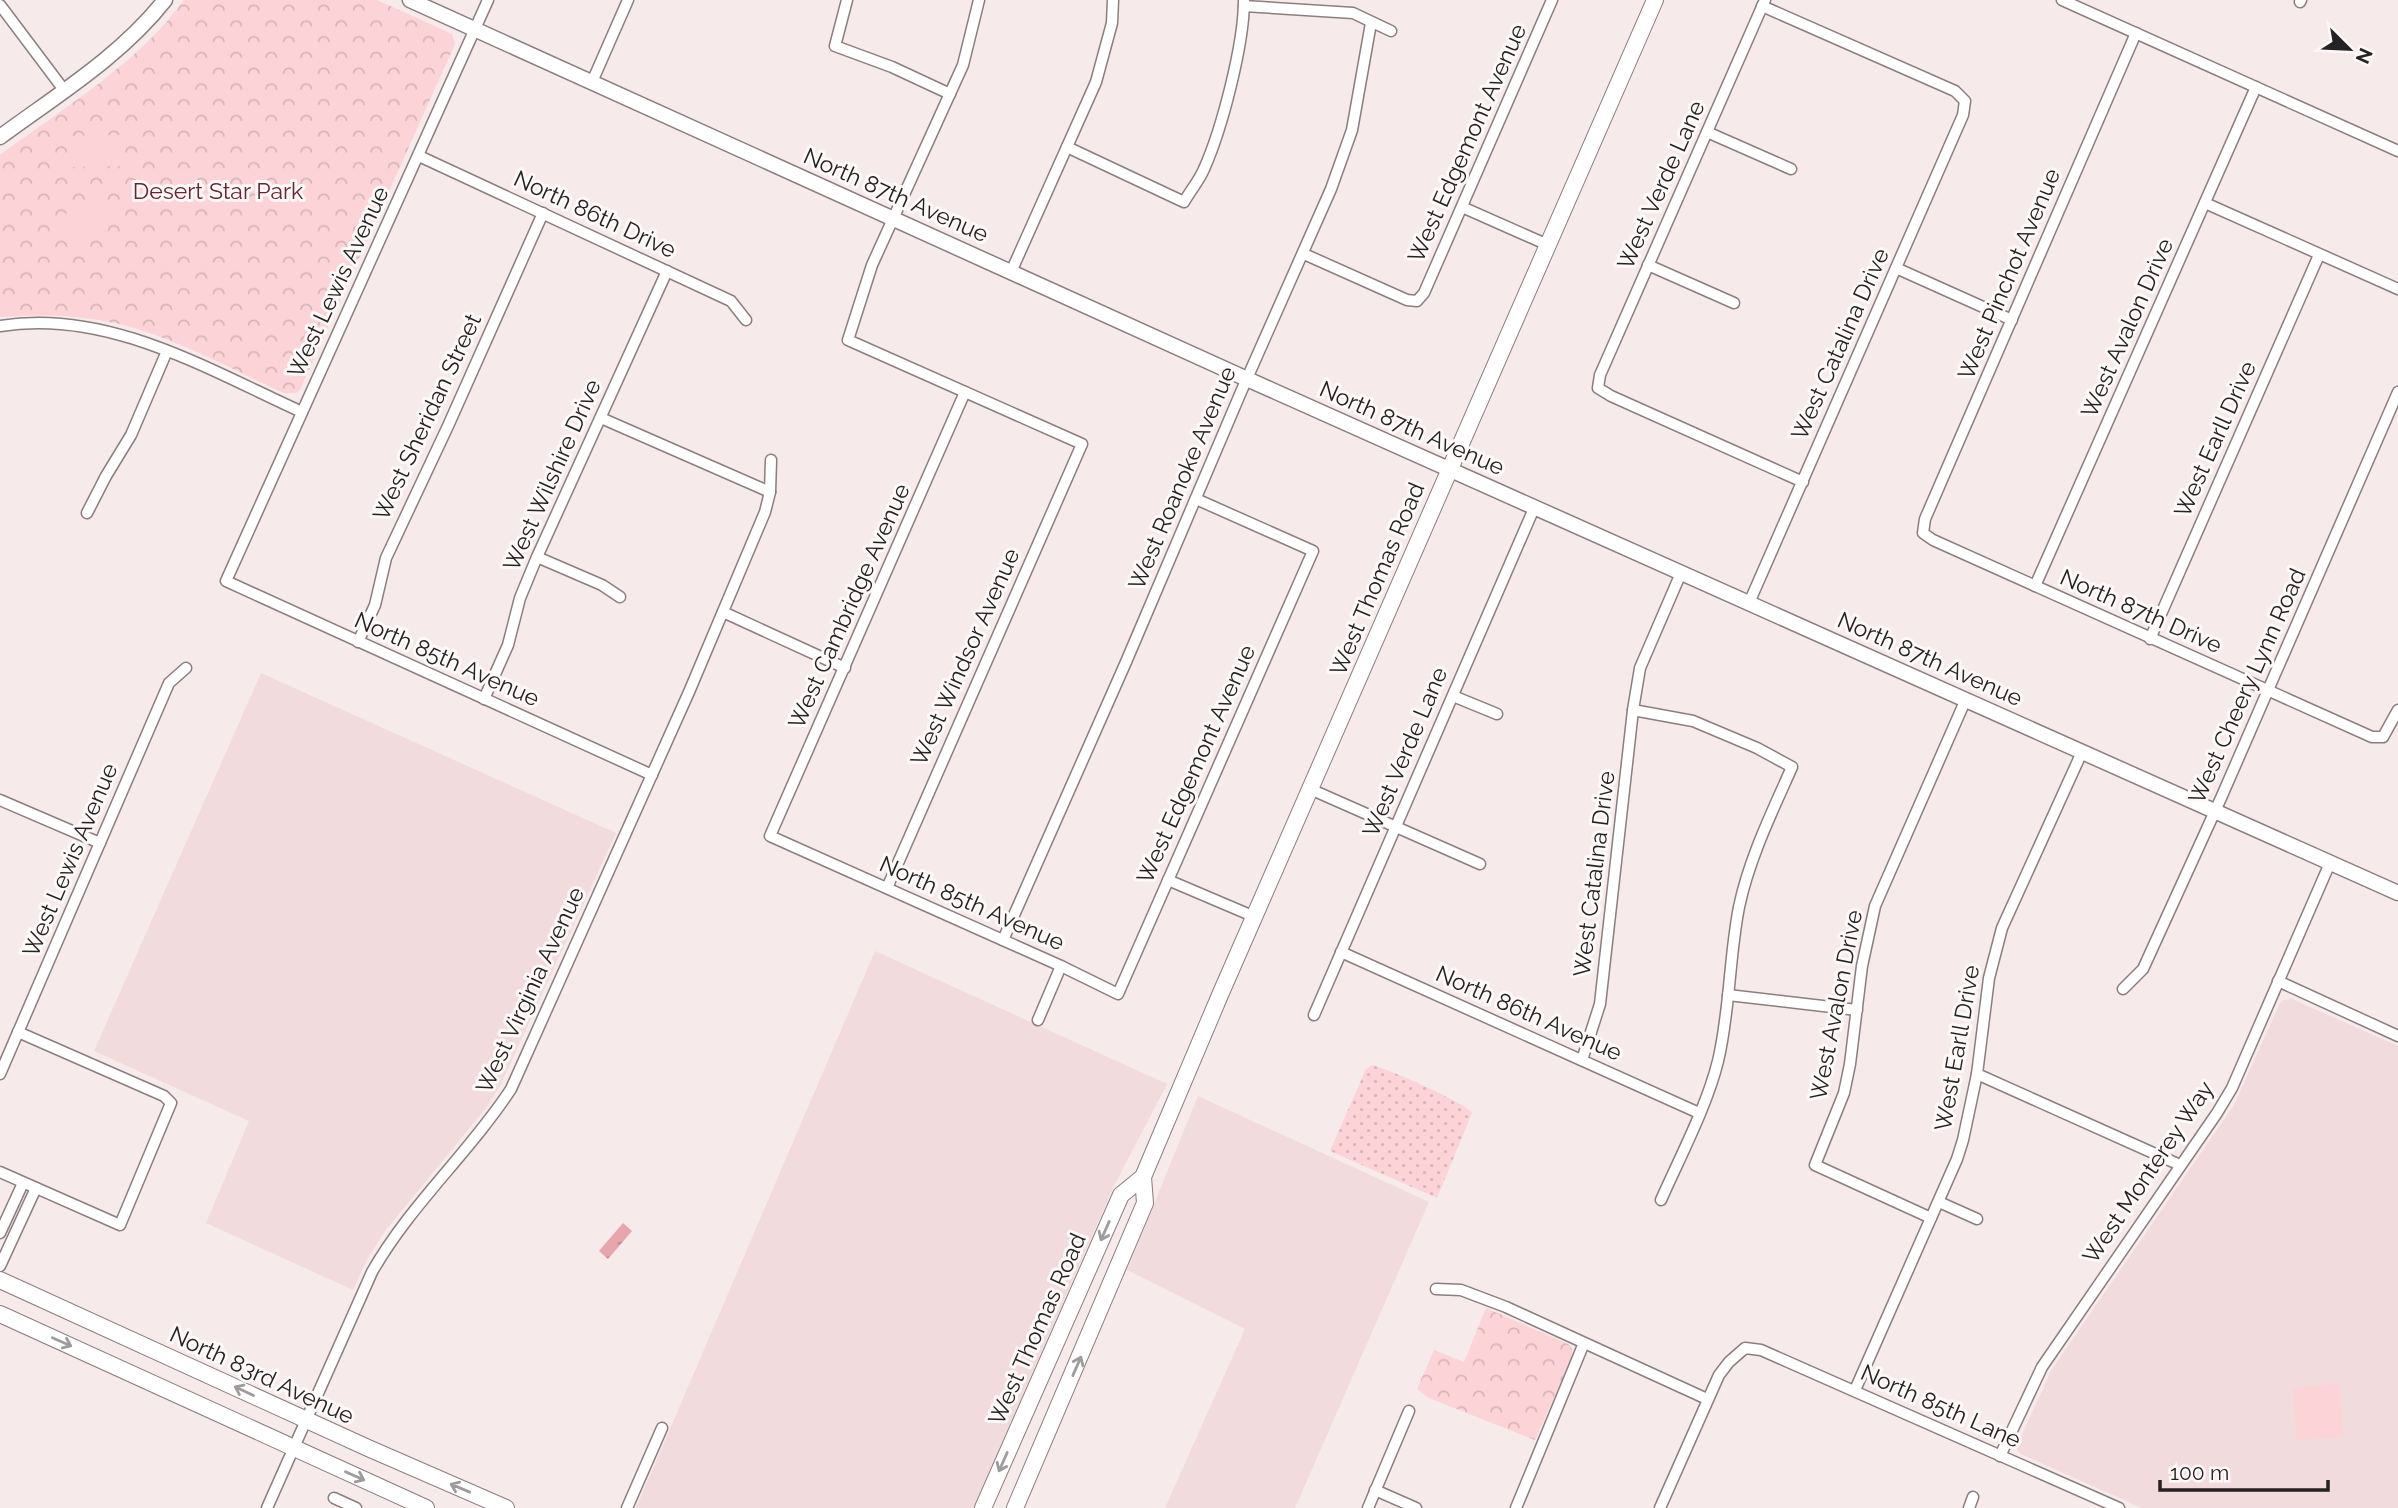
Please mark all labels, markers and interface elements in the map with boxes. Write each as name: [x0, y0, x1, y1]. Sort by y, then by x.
north arrow: [2314, 14, 2384, 84]
street label: West Edgemont Avenue: [1402, 19, 1531, 266]
text: N: [2352, 45, 2378, 67]
street label: West Verde Lane: [1611, 96, 1710, 273]
street label: North 87th Avenue: [800, 142, 993, 247]
street label: North 86th Drive: [510, 164, 681, 263]
street label: West Pinchot Avenue: [1952, 164, 2065, 383]
park label: Desert Star Park: [133, 177, 303, 204]
street label: West Lewis Avenue: [281, 182, 394, 382]
street label: West Avalon Drive: [2075, 234, 2178, 422]
street label: West Catalina Drive: [1785, 244, 1894, 444]
street label: West Sheridan Street: [367, 309, 486, 524]
street label: West Earll Drive: [2168, 357, 2261, 521]
street label: West Roanoke Avenue: [1122, 362, 1241, 593]
street label: West Wilshire Drive: [497, 375, 606, 575]
street label: North 87th Avenue: [1316, 375, 1509, 480]
street label: West Thomas Road: [1324, 478, 1429, 679]
street label: West Cambridge Avenue: [782, 479, 915, 732]
street label: West Windsor Avenue: [904, 544, 1025, 770]
street label: North 87th Drive: [2056, 563, 2226, 658]
street label: West Cheery Lynn Road: [2182, 564, 2311, 808]
street label: North 85th Avenue: [351, 606, 544, 711]
street label: North 87th Avenue: [1834, 606, 2027, 711]
street label: West Edgemont Avenue: [1131, 640, 1260, 887]
street label: West Verde Lane: [1357, 663, 1452, 841]
street label: West Lewis Avenue: [17, 759, 123, 961]
street label: West Catalina Drive: [1567, 770, 1620, 978]
street label: North 85th Avenue: [876, 850, 1069, 955]
street label: West Virginia Avenue: [470, 882, 589, 1097]
street label: West Avalon Drive: [1804, 907, 1867, 1102]
street label: North 86th Avenue: [1432, 959, 1626, 1066]
street label: West Earll Drive: [1929, 963, 1984, 1133]
street label: West Monterey Way: [2077, 1075, 2219, 1268]
one-way arrow: [1098, 1220, 1111, 1241]
street label: West Thomas Road: [982, 1229, 1091, 1429]
street label: North 83rd Avenue: [166, 1320, 359, 1429]
one-way arrow: [51, 1336, 72, 1349]
one-way arrow: [1071, 1356, 1084, 1377]
street label: North 85th Lane: [1857, 1358, 2025, 1453]
one-way arrow: [233, 1384, 254, 1397]
scale bar: [2160, 1448, 2328, 1492]
one-way arrow: [996, 1451, 1009, 1473]
text: 100 m: [2170, 1460, 2229, 1485]
one-way arrow: [344, 1470, 366, 1483]
one-way arrow: [450, 1481, 472, 1494]

